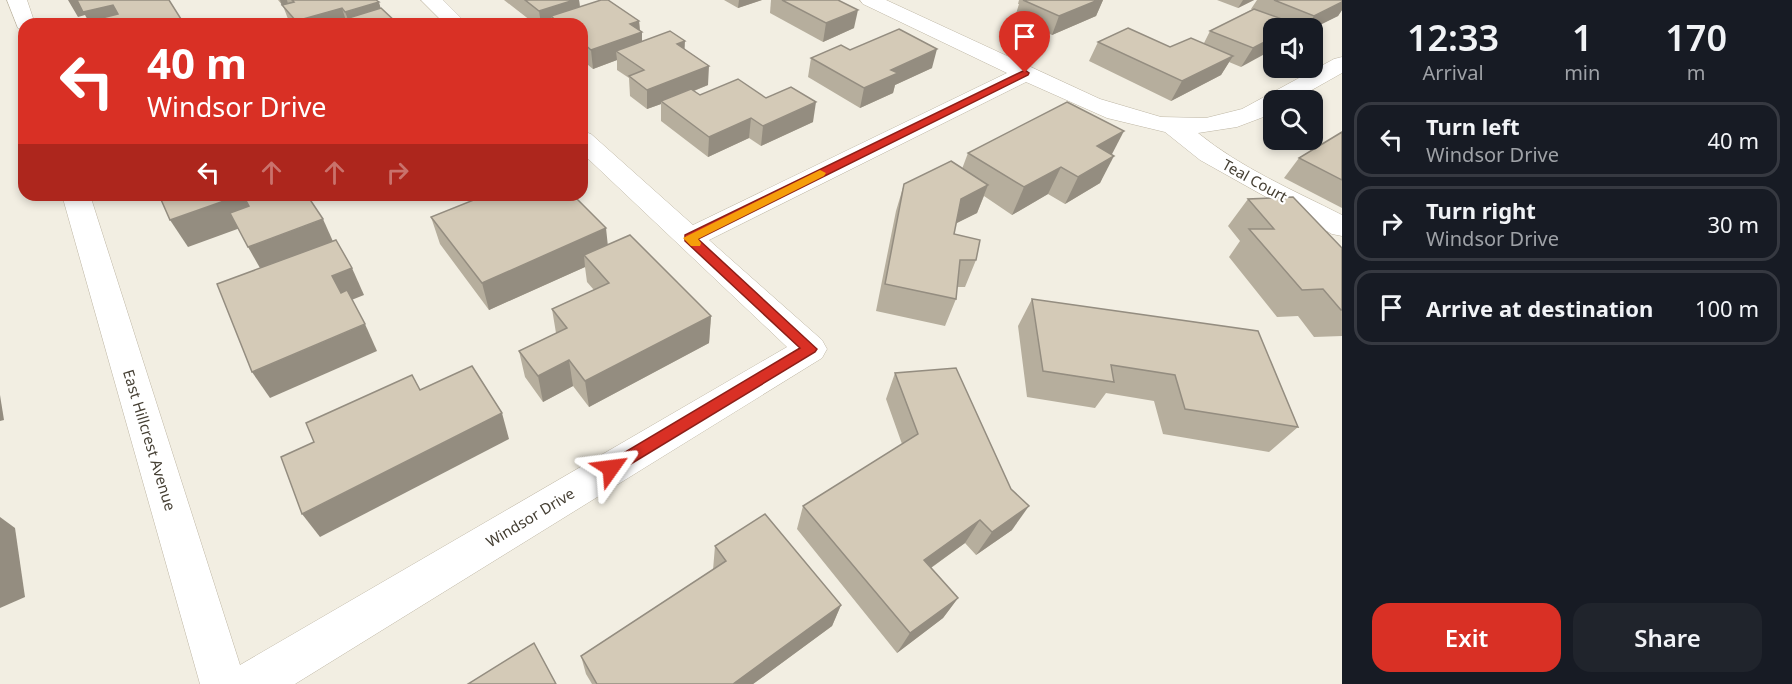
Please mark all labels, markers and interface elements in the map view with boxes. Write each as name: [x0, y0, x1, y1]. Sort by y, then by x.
pin: [999, 11, 1050, 73]
text: 12:33: [1407, 13, 1499, 62]
text: 1: [1572, 13, 1593, 62]
text: 170: [1665, 13, 1727, 62]
map controls: [1263, 18, 1323, 150]
button: sound: [1263, 18, 1323, 78]
icon: arrive: [1008, 20, 1041, 53]
text: 40 m: [147, 34, 247, 91]
icon: left: [48, 42, 126, 120]
text: Arrival: [1423, 59, 1484, 86]
text: min: [1564, 59, 1600, 86]
text: m: [1687, 59, 1706, 86]
text: Windsor Drive: [147, 88, 327, 125]
button: search: [1263, 90, 1323, 150]
text: Turn left: [1426, 111, 1520, 141]
icon: left: [1375, 123, 1408, 156]
text: 40 m: [1708, 125, 1759, 155]
text: Windsor Drive: [1426, 141, 1559, 168]
street label: Teal Court: [1219, 154, 1292, 206]
icon: left: [192, 156, 225, 189]
icon: ahead: [255, 156, 288, 189]
icon: ahead: [318, 156, 351, 189]
icon: right: [381, 156, 414, 189]
text: Turn right: [1426, 195, 1536, 225]
icon: right: [1375, 207, 1408, 240]
text: 30 m: [1708, 209, 1759, 239]
text: Windsor Drive: [1426, 225, 1559, 252]
icon: arrive: [1375, 291, 1408, 324]
text: Arrive at destination: [1426, 293, 1653, 323]
text: 100 m: [1695, 293, 1759, 323]
street label: East Hillcrest Avenue: [119, 367, 181, 513]
position arrow: [579, 436, 643, 500]
street label: Windsor Drive: [482, 483, 578, 551]
button: Exit: [1372, 603, 1561, 672]
button: Share: [1573, 603, 1762, 672]

